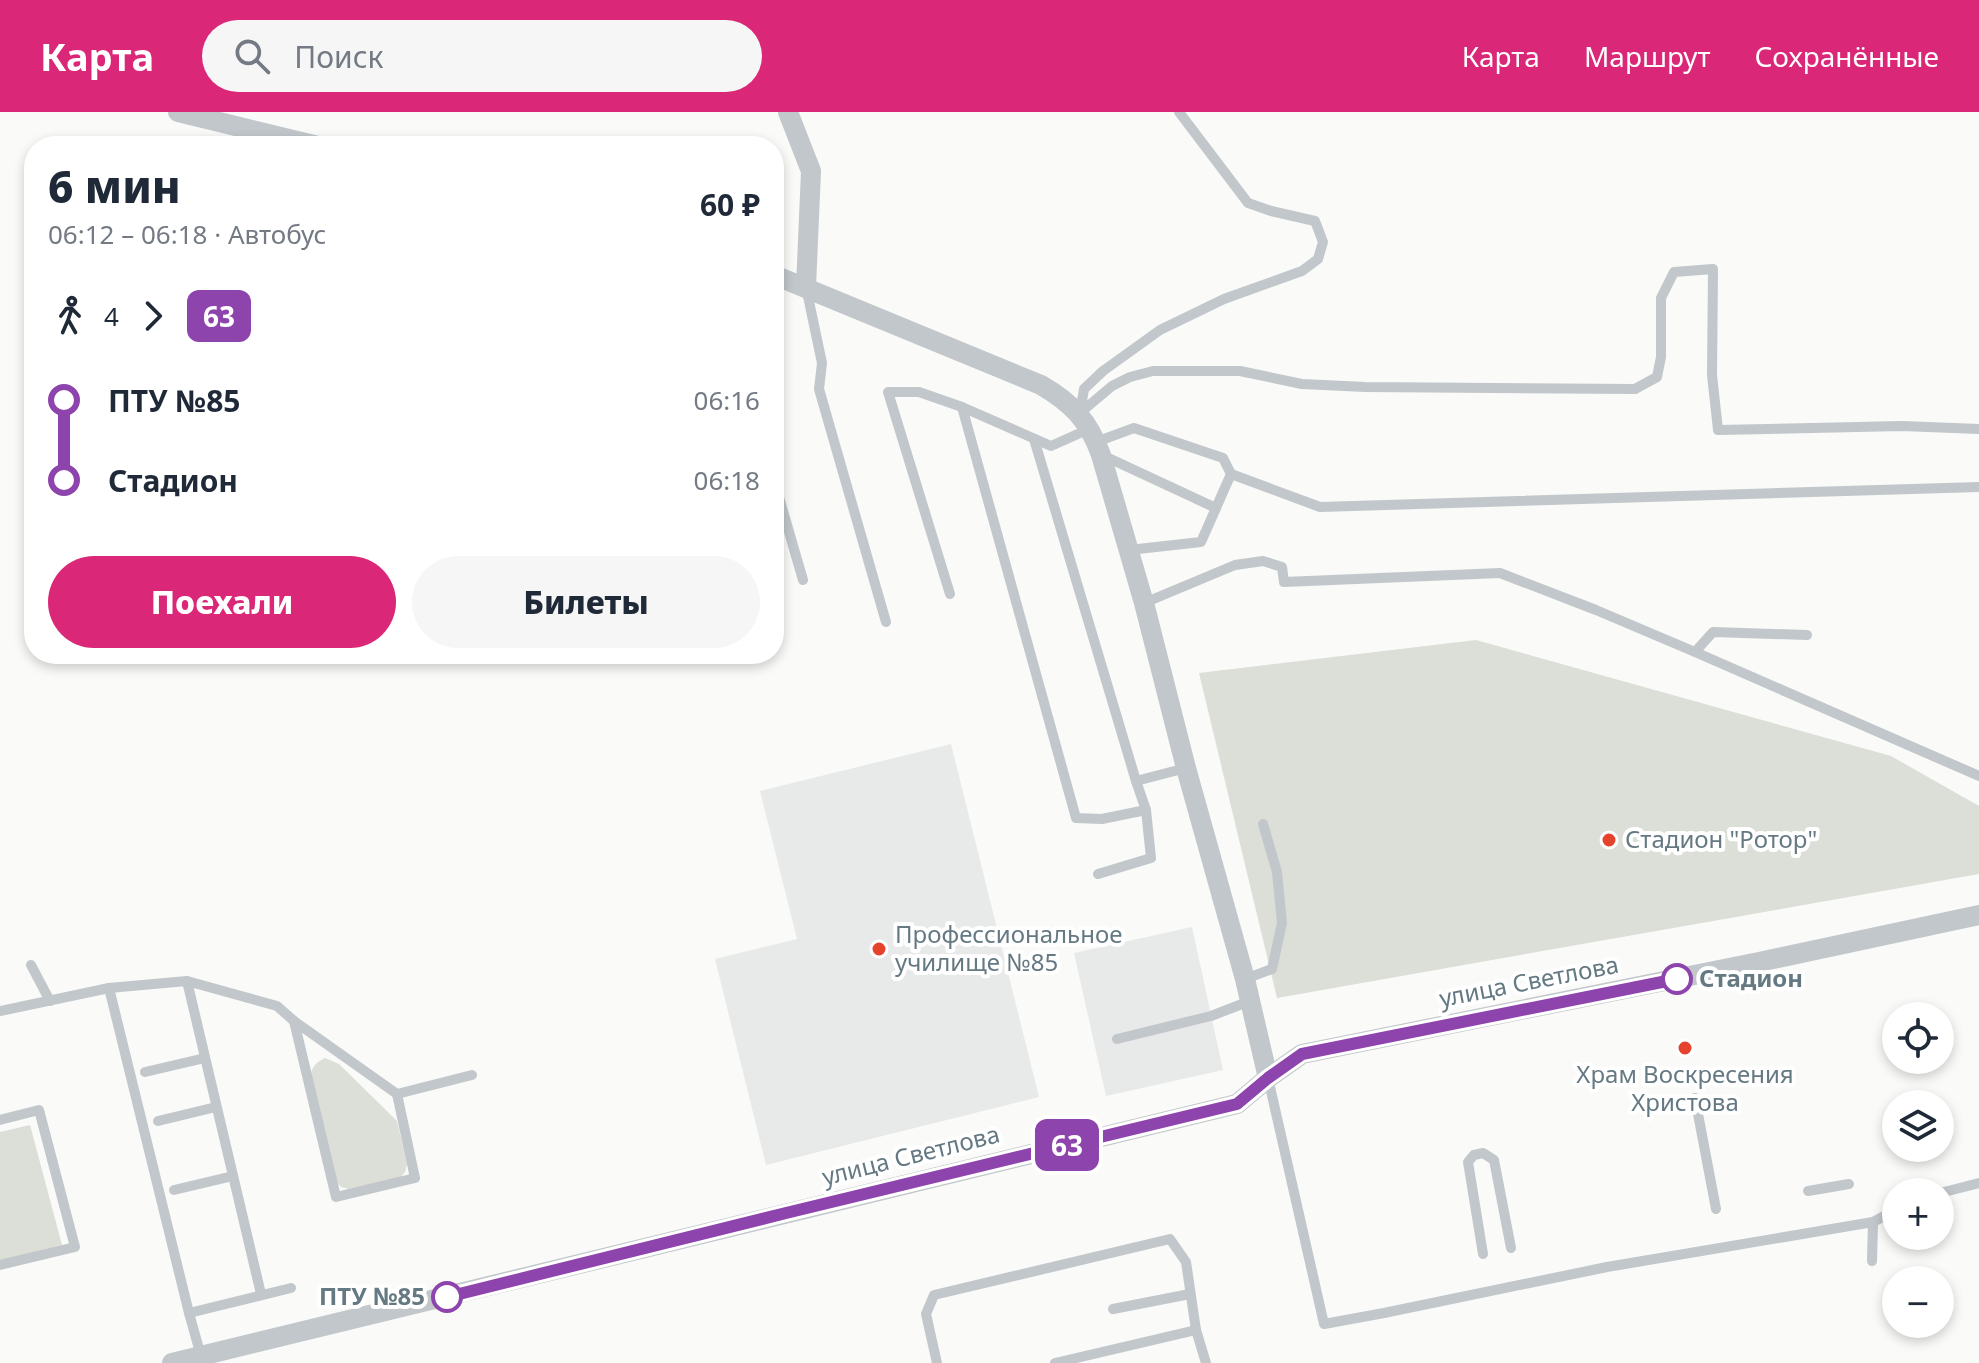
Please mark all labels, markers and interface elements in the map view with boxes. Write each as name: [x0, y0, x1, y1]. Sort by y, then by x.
search box: [202, 20, 762, 92]
text: Карта: [40, 30, 154, 82]
icon: search: [230, 34, 274, 78]
text: Поиск: [294, 36, 383, 77]
text: Карта: [1462, 37, 1540, 75]
text: Маршрут: [1584, 37, 1710, 75]
text: Сохранённые: [1754, 37, 1939, 75]
text: 6 мин: [48, 156, 181, 216]
text: 60 ₽: [700, 184, 760, 225]
text: 06:12 – 06:18 · Автобус: [48, 216, 326, 252]
icon: walk: [48, 294, 92, 338]
icon: forward: [131, 294, 175, 338]
text: 63: [203, 297, 235, 335]
text: 4: [104, 298, 119, 334]
text: ПТУ №85: [108, 380, 240, 421]
text: 06:16: [694, 382, 760, 418]
text: Стадион: [108, 460, 238, 501]
text: 06:18: [694, 462, 760, 498]
button: Поехали: [48, 556, 396, 648]
button: Билеты: [412, 556, 760, 648]
place label: Стадион "Ротор": [1625, 822, 1817, 855]
marker: Стадион "Ротор": [1600, 831, 1618, 849]
place label: Профессиональное училище №85: [895, 917, 1122, 978]
marker: Профессиональное училище №85: [870, 940, 888, 958]
street label: улица Светлова: [1436, 947, 1621, 1014]
place label: Стадион: [1699, 961, 1803, 994]
marker: Стадион: [1662, 964, 1692, 994]
map controls: [1882, 1002, 1954, 1338]
button: locate: [1882, 1002, 1954, 1074]
marker: Храм Воскресения Христова: [1676, 1039, 1694, 1057]
place label: Храм Воскресения Христова: [1576, 1057, 1794, 1118]
button: layers: [1882, 1090, 1954, 1162]
street label: улица Светлова: [818, 1117, 1003, 1193]
line badge: 63: [1031, 1119, 1103, 1171]
text: 63: [1051, 1126, 1083, 1164]
button: +: [1882, 1178, 1954, 1250]
button: −: [1882, 1266, 1954, 1338]
place label: ПТУ №85: [319, 1279, 425, 1312]
marker: ПТУ №85: [432, 1282, 462, 1312]

